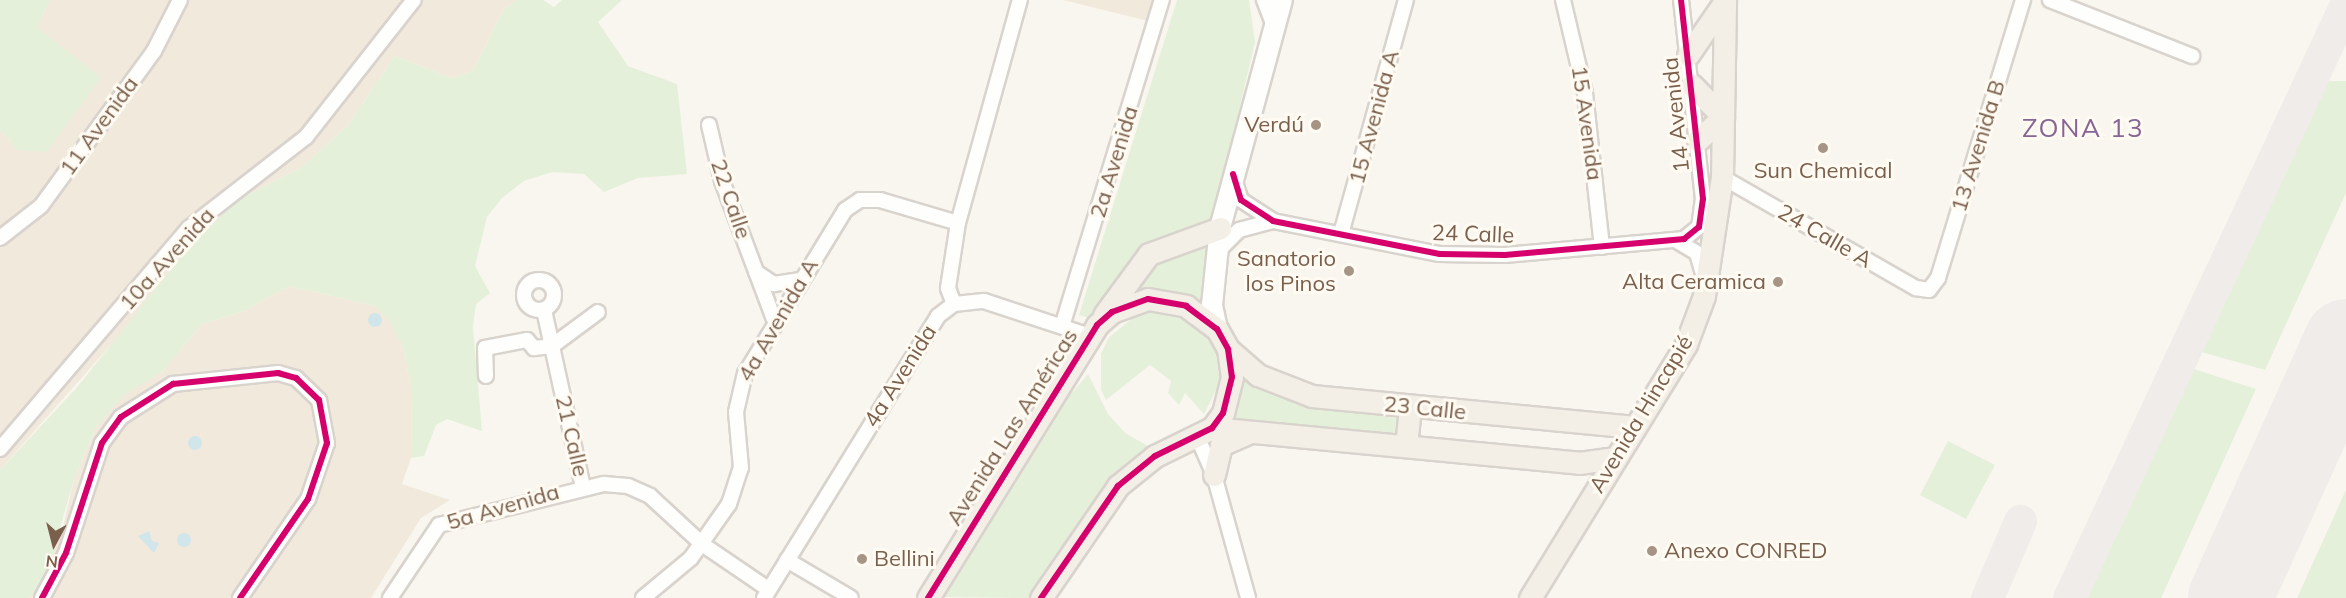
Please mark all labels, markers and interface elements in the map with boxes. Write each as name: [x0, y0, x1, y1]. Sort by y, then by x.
street label: 15 Avenida A: [1343, 47, 1405, 187]
street label: 14 Avenida: [1657, 56, 1695, 174]
street label: 15 Avenida: [1566, 64, 1608, 182]
street label: 11 Avenida: [54, 71, 144, 181]
street label: 13 Avenida B: [1945, 77, 2011, 215]
street label: 2a Avenida: [1084, 103, 1144, 221]
place label: Verdú: [1244, 112, 1304, 138]
district label: ZONA 13: [2022, 112, 2144, 144]
marker: Verdú: [1309, 118, 1323, 132]
marker: Sun Chemical: [1816, 141, 1830, 155]
street label: 22 Calle: [705, 156, 757, 242]
place label: Sun Chemical: [1754, 158, 1892, 184]
street label: 24 Calle A: [1773, 198, 1877, 274]
street label: 10a Avenida: [114, 202, 220, 316]
street label: 24 Calle: [1431, 219, 1515, 249]
place label: Sanatorio los Pinos: [1237, 245, 1336, 296]
street label: 4a Avenida A: [732, 254, 824, 386]
marker: Sanatorio los Pinos: [1340, 262, 1358, 280]
place label: Alta Ceramica: [1622, 269, 1766, 295]
marker: Alta Ceramica: [1771, 275, 1785, 289]
street label: 4a Avenida: [858, 320, 942, 432]
street label: Avenida Las Américas: [941, 324, 1083, 530]
street label: Avenida Hincapié: [1584, 331, 1698, 497]
street label: 23 Calle: [1383, 391, 1467, 425]
street label: 21 Calle: [550, 393, 594, 479]
street label: 5a Avenida: [444, 478, 562, 536]
north arrow: [24, 514, 84, 574]
place label: Anexo CONRED: [1664, 538, 1827, 564]
marker: Anexo CONRED: [1645, 544, 1659, 558]
place label: Bellini: [874, 546, 935, 572]
text: N: [45, 551, 59, 573]
marker: Bellini: [855, 552, 869, 566]

